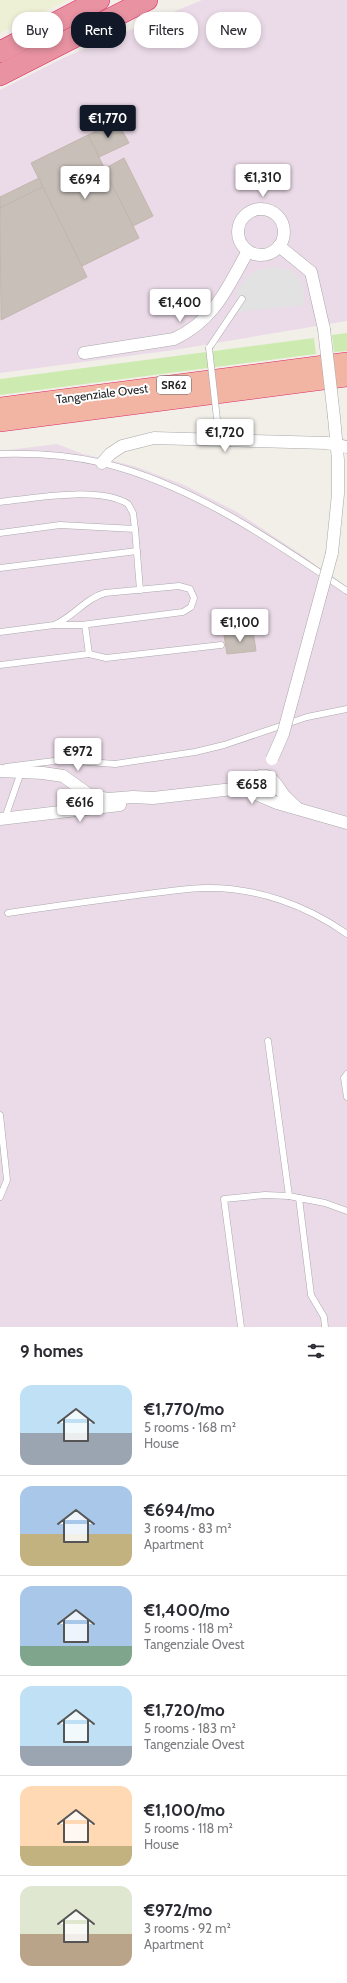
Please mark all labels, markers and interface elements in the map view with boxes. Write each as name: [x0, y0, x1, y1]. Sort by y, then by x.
chip: Buy: [12, 12, 63, 48]
chip: Rent: [71, 12, 126, 48]
chip: Filters: [134, 12, 198, 48]
chip: New: [206, 12, 261, 48]
pin: €1,770: [75, 105, 141, 139]
text: €1,770: [89, 110, 127, 126]
pin: €1,310: [230, 164, 296, 198]
pin: €694: [61, 166, 109, 200]
text: €1,310: [244, 169, 282, 185]
text: €694: [69, 171, 101, 187]
pin: €1,400: [147, 289, 213, 323]
text: €1,400: [159, 294, 201, 310]
road number: SR62: [157, 376, 191, 394]
street label: Tangenziale Ovest: [55, 380, 149, 407]
pin: €1,720: [192, 419, 258, 453]
text: €1,720: [206, 424, 244, 440]
pin: €1,100: [207, 609, 273, 643]
text: €1,100: [220, 614, 260, 630]
pin: €972: [54, 738, 102, 772]
text: €972: [63, 743, 93, 759]
pin: €658: [228, 771, 276, 805]
text: €658: [237, 776, 267, 792]
pin: €616: [56, 789, 104, 823]
text: €616: [66, 794, 94, 810]
icon: filters: [305, 1340, 327, 1362]
text: 9 homes: [20, 1341, 83, 1361]
text: €1,770/mo: [144, 1399, 224, 1419]
icon: home: [52, 1401, 100, 1449]
text: 5 rooms · 168 m²: [144, 1419, 236, 1435]
text: House: [144, 1435, 179, 1451]
text: €694/mo: [144, 1500, 215, 1520]
icon: home: [52, 1502, 100, 1550]
text: 3 rooms · 83 m²: [144, 1520, 231, 1536]
text: Apartment: [144, 1536, 204, 1552]
text: €1,400/mo: [144, 1600, 230, 1620]
icon: home: [52, 1602, 100, 1650]
text: 5 rooms · 118 m²: [144, 1620, 233, 1636]
text: Tangenziale Ovest: [144, 1636, 244, 1652]
text: €1,720/mo: [144, 1700, 225, 1720]
icon: home: [52, 1702, 100, 1750]
text: 5 rooms · 183 m²: [144, 1720, 236, 1736]
text: Tangenziale Ovest: [144, 1736, 244, 1752]
text: €1,100/mo: [144, 1800, 225, 1820]
icon: home: [52, 1802, 100, 1850]
text: 5 rooms · 118 m²: [144, 1820, 233, 1836]
text: House: [144, 1836, 179, 1852]
text: €972/mo: [144, 1900, 212, 1920]
icon: home: [52, 1902, 100, 1950]
text: 3 rooms · 92 m²: [144, 1920, 231, 1936]
text: Apartment: [144, 1936, 204, 1952]

